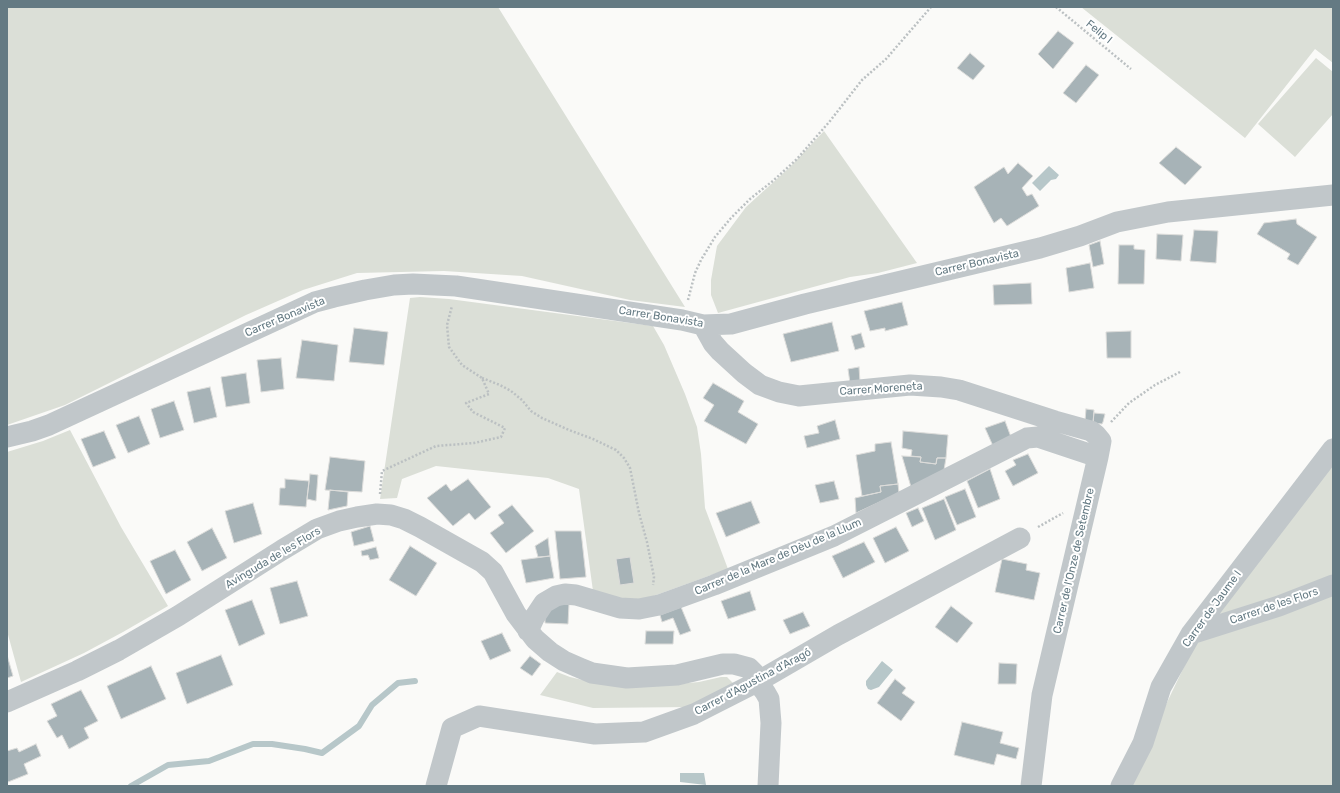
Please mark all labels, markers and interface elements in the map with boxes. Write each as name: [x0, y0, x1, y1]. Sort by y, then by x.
street label: Felip I: [1083, 17, 1115, 47]
street label: Carrer Bonavista: [934, 247, 1020, 279]
street label: Carrer Bonavista: [243, 294, 327, 340]
street label: Carrer Bonavista: [618, 304, 704, 330]
street label: Carrer Moreneta: [839, 380, 923, 398]
street label: Carrer de l'Onze de Setembre: [1051, 487, 1097, 635]
street label: Carrer de la Mare de Dèu de la Llum: [693, 516, 863, 598]
street label: Avinguda de les Flors: [223, 524, 323, 592]
street label: Carrer de Jaume I: [1180, 568, 1244, 650]
street label: Carrer de les Flors: [1228, 585, 1320, 627]
street label: Carrer d'Agustina d'Aragó: [693, 646, 813, 718]

